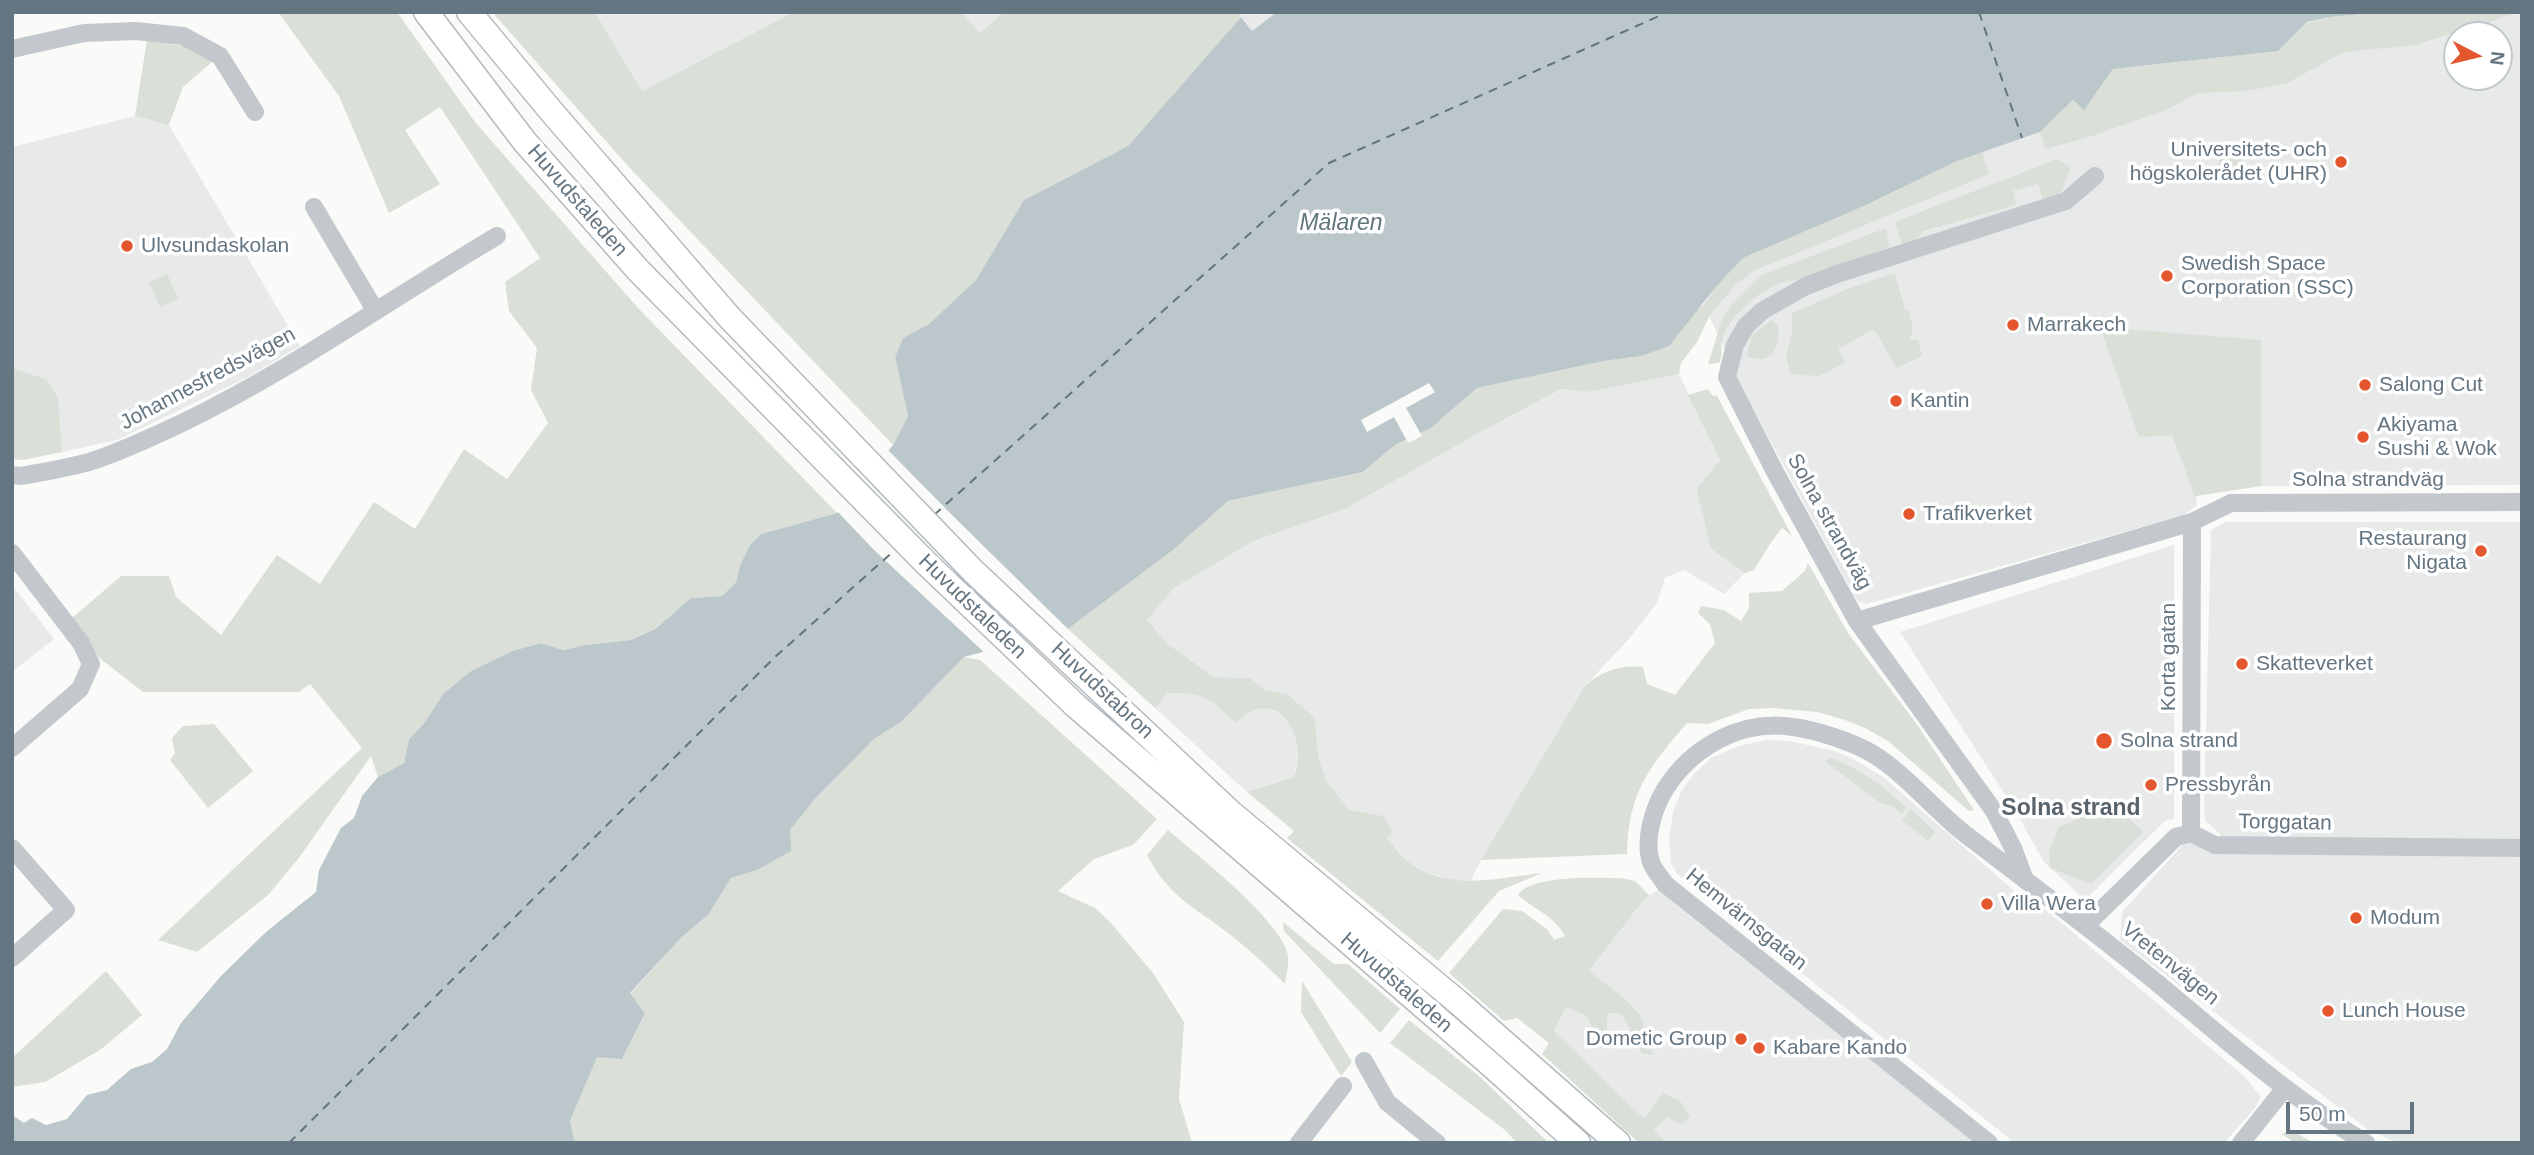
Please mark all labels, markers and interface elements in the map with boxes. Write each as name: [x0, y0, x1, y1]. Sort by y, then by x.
north arrow: [2443, 21, 2513, 91]
text: N: [2486, 50, 2509, 66]
place label: Universitets- och högskolerådet (UHR): [2130, 137, 2327, 187]
street label: Huvudstaleden: [522, 140, 632, 262]
marker: Universitets- och högskolerådet (UHR): [2333, 154, 2349, 170]
water label: Mälaren: [1299, 210, 1383, 238]
place label: Ulvsundaskolan: [141, 233, 289, 259]
marker: Ulvsundaskolan: [119, 238, 135, 254]
place label: Swedish Space Corporation (SSC): [2181, 251, 2354, 301]
marker: Swedish Space Corporation (SSC): [2159, 268, 2175, 284]
place label: Marrakech: [2027, 312, 2126, 338]
marker: Marrakech: [2005, 317, 2021, 333]
street label: Johannesfredsvägen: [116, 322, 300, 436]
place label: Salong Cut: [2379, 372, 2483, 398]
marker: Salong Cut: [2357, 377, 2373, 393]
place label: Kantin: [1910, 388, 1970, 414]
marker: Kantin: [1888, 393, 1904, 409]
place label: Akiyama Sushi & Wok: [2377, 412, 2497, 462]
marker: Akiyama Sushi & Wok: [2355, 429, 2371, 445]
street label: Solna strandväg: [1781, 450, 1877, 594]
street label: Solna strandväg: [2292, 467, 2444, 493]
place label: Trafikverket: [1923, 501, 2032, 527]
marker: Trafikverket: [1901, 506, 1917, 522]
place label: Restaurang Nigata: [2358, 526, 2467, 576]
marker: Restaurang Nigata: [2473, 543, 2489, 559]
street label: Huvudstaleden: [913, 549, 1031, 665]
street label: Korta gatan: [2156, 603, 2182, 711]
street label: Huvudstabron: [1046, 637, 1158, 745]
place label: Skatteverket: [2256, 651, 2373, 677]
marker: Skatteverket: [2234, 656, 2250, 672]
place label: Solna strand: [2120, 728, 2238, 754]
marker: Solna strand: [2094, 731, 2114, 751]
place label: Pressbyrån: [2165, 772, 2271, 798]
marker: Pressbyrån: [2143, 777, 2159, 793]
district label: Solna strand: [2001, 795, 2141, 823]
street label: Torggatan: [2238, 810, 2332, 836]
street label: Hemvärnsgatan: [1680, 864, 1812, 976]
place label: Villa Wera: [2001, 891, 2096, 917]
marker: Villa Wera: [1979, 896, 1995, 912]
place label: Modum: [2370, 905, 2440, 931]
marker: Modum: [2348, 910, 2364, 926]
street label: Vretenvägen: [2116, 917, 2224, 1011]
street label: Huvudstaleden: [1335, 928, 1457, 1038]
place label: Lunch House: [2342, 998, 2466, 1024]
marker: Lunch House: [2320, 1003, 2336, 1019]
place label: Dometic Group: [1586, 1026, 1727, 1052]
marker: Dometic Group: [1733, 1031, 1749, 1047]
place label: Kabare Kando: [1773, 1035, 1907, 1061]
marker: Kabare Kando: [1751, 1040, 1767, 1056]
scale bar: [2289, 1088, 2417, 1132]
text: 50 m: [2299, 1102, 2346, 1125]

